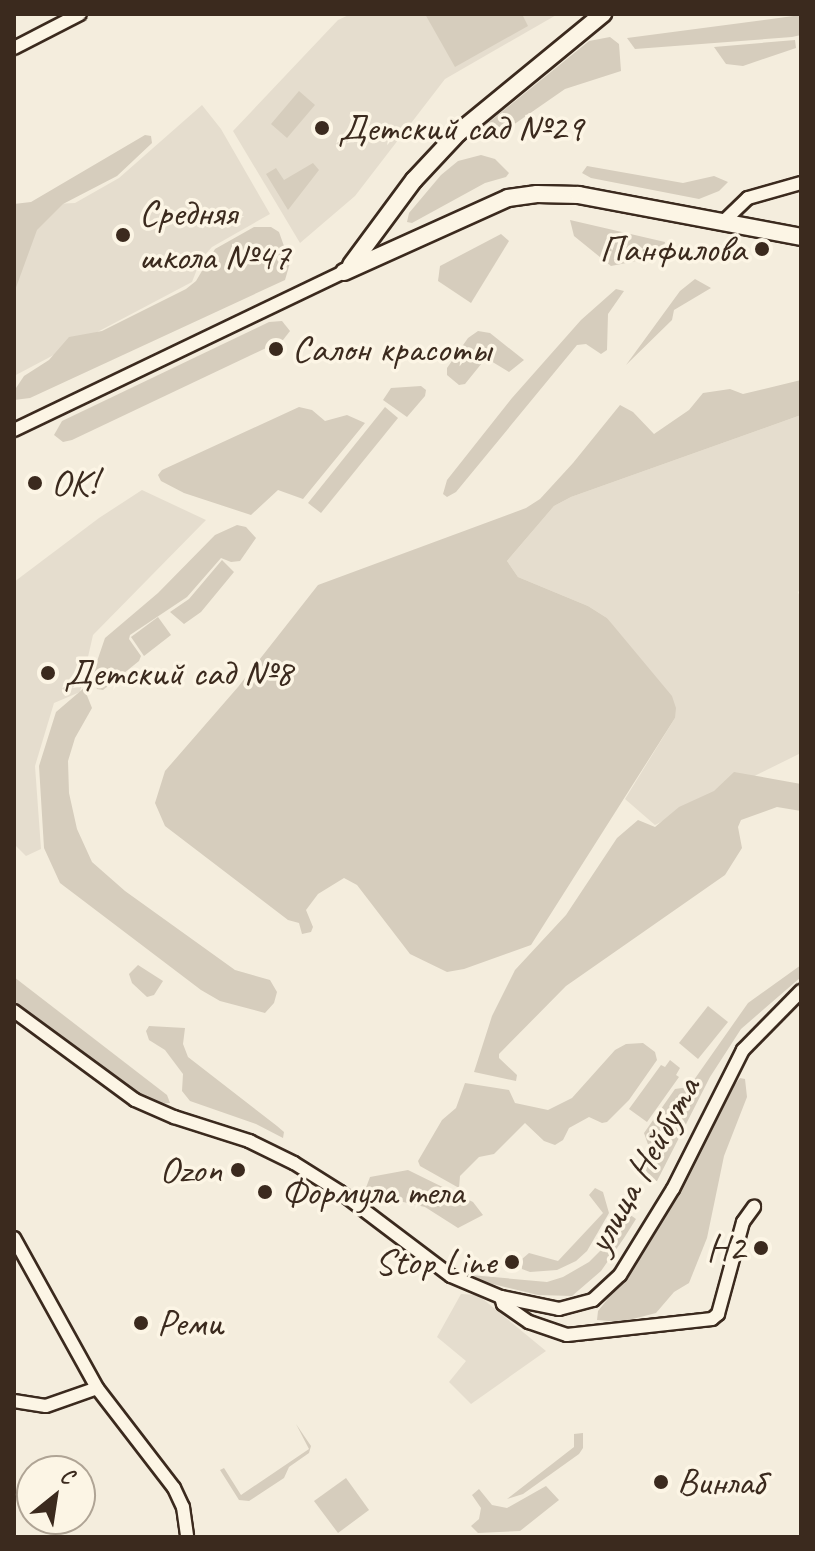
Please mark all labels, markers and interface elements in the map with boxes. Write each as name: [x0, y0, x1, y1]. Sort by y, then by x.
place label: Детский сад №29: [338, 105, 583, 151]
marker: Детский сад №29: [313, 119, 331, 137]
place label: Средняя школа №47: [139, 190, 290, 280]
marker: Средняя школа №47: [114, 226, 132, 244]
place label: Панфилова: [599, 226, 746, 272]
marker: Панфилова: [753, 240, 771, 258]
place label: Салон красоты: [292, 326, 491, 372]
marker: Салон красоты: [267, 340, 285, 358]
place label: ОК!: [51, 460, 97, 506]
marker: ОК!: [26, 474, 44, 492]
place label: Детский сад №8: [64, 650, 292, 696]
marker: Детский сад №8: [39, 664, 57, 682]
street label: улица Нейбута: [576, 1069, 710, 1261]
place label: Ozon: [160, 1147, 222, 1193]
marker: Ozon: [229, 1161, 247, 1179]
place label: Формула тела: [281, 1169, 464, 1215]
marker: Формула тела: [256, 1183, 274, 1201]
place label: H2: [707, 1225, 745, 1271]
place label: Stop Line: [374, 1239, 496, 1285]
marker: H2: [752, 1239, 770, 1257]
marker: Stop Line: [503, 1253, 521, 1271]
place label: Реми: [157, 1300, 223, 1346]
marker: Реми: [132, 1314, 150, 1332]
north arrow: [16, 1455, 96, 1535]
place label: Винлаб: [677, 1459, 764, 1505]
text: С: [55, 1461, 79, 1491]
marker: Винлаб: [652, 1473, 670, 1491]

